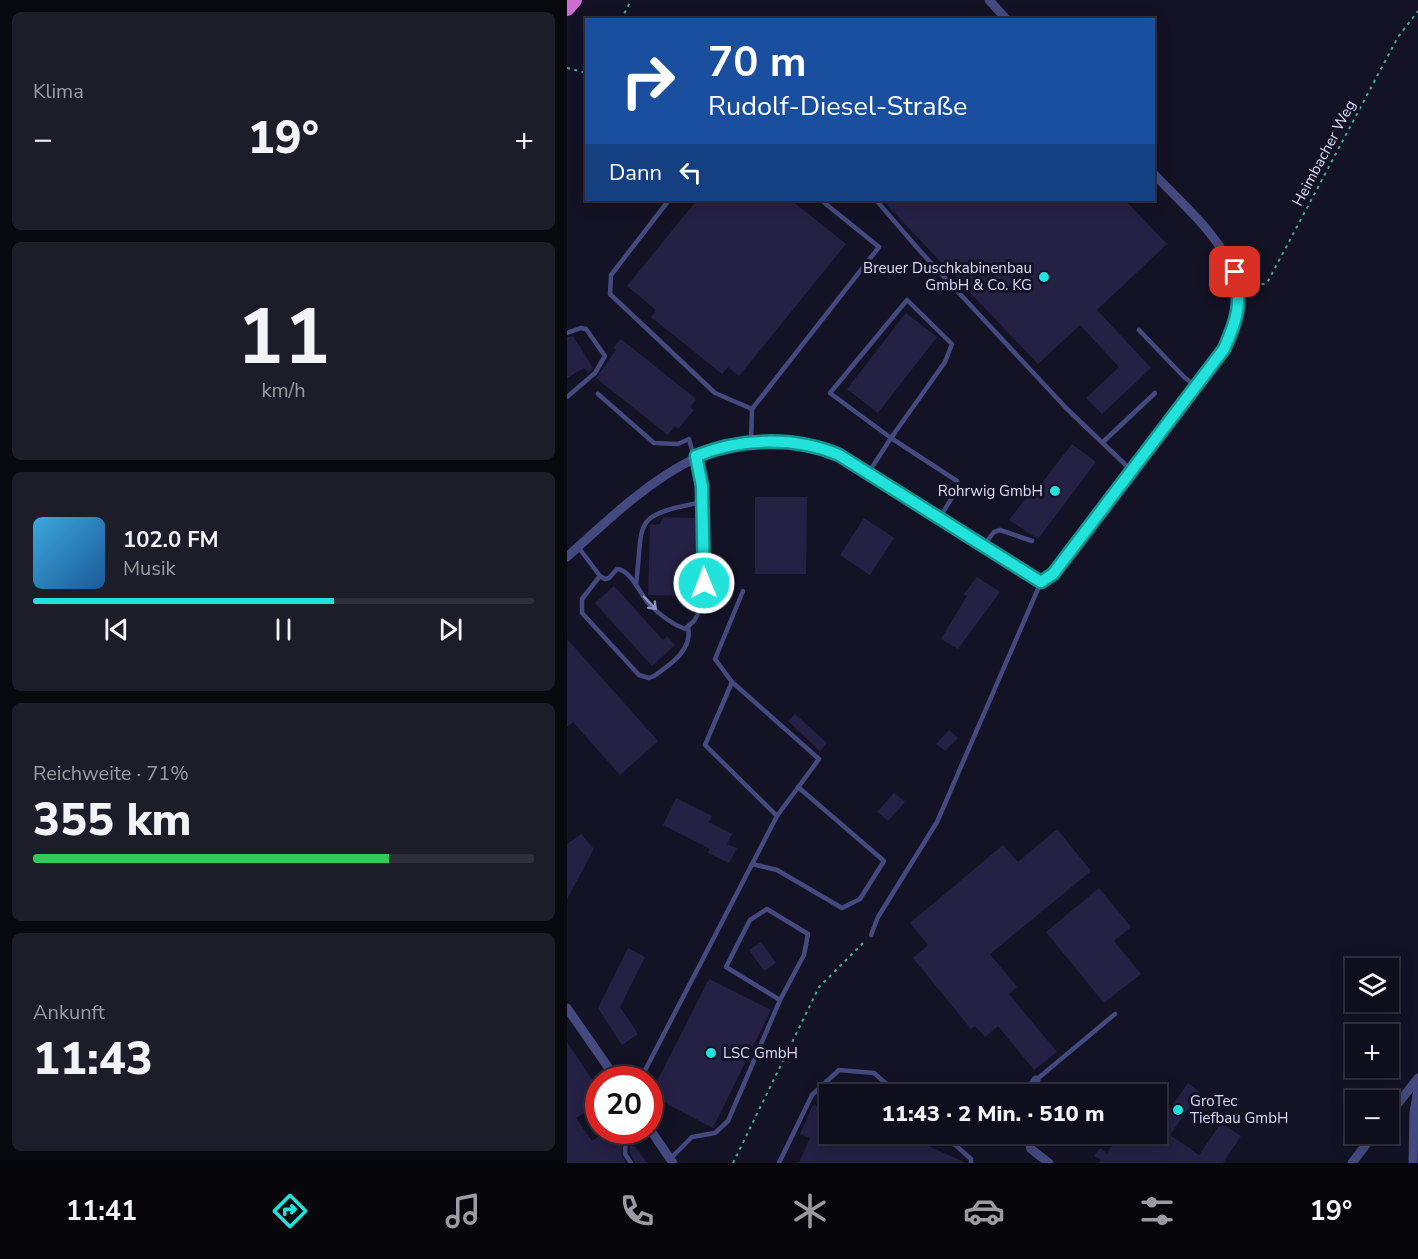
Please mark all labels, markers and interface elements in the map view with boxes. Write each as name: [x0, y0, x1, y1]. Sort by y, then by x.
text: 70 m: [708, 34, 807, 91]
icon: right: [609, 42, 687, 120]
text: Klima: [33, 78, 84, 105]
text: Rudolf-Diesel-Straße: [708, 88, 967, 125]
street label: Heimbacher Weg: [1288, 96, 1360, 210]
text: 19°: [248, 108, 319, 169]
text: −: [33, 117, 53, 162]
text: +: [514, 117, 534, 162]
icon: left: [674, 156, 707, 189]
text: Dann: [609, 158, 662, 188]
pin: [1209, 246, 1260, 297]
icon: arrive: [1218, 255, 1251, 288]
place label: Breuer Duschkabinenbau GmbH & Co. KG: [863, 258, 1032, 295]
marker: Breuer Duschkabinenbau GmbH & Co. KG: [1037, 270, 1051, 284]
text: 11: [237, 284, 330, 391]
text: km/h: [261, 377, 306, 404]
place label: Rohrwig GmbH: [938, 481, 1043, 501]
marker: Rohrwig GmbH: [1048, 484, 1062, 498]
text: 102.0 FM: [123, 525, 219, 555]
position arrow: [672, 551, 736, 615]
text: Musik: [123, 555, 176, 582]
one-way arrow: [643, 596, 657, 611]
icon: previous: [100, 613, 133, 646]
icon: pause: [267, 613, 300, 646]
icon: next: [434, 613, 467, 646]
text: Reichweite · 71%: [33, 760, 189, 787]
text: 355 km: [33, 790, 192, 851]
map controls: [1345, 958, 1399, 1144]
button: layers: [1345, 958, 1399, 1012]
text: Ankunft: [33, 999, 105, 1026]
button: +: [1345, 1024, 1399, 1078]
text: 11:43: [33, 1029, 153, 1090]
place label: LSC GmbH: [723, 1043, 798, 1063]
marker: LSC GmbH: [704, 1046, 718, 1060]
speed limit sign: 20: [585, 1066, 663, 1144]
button: −: [1345, 1090, 1399, 1144]
place label: GroTec Tiefbau GmbH: [1190, 1091, 1288, 1128]
text: 11:43 · 2 Min. · 510 m: [882, 1099, 1105, 1129]
marker: GroTec Tiefbau GmbH: [1171, 1103, 1185, 1117]
icon: directions: [269, 1190, 311, 1232]
icon: music: [442, 1190, 484, 1232]
icon: phone: [616, 1190, 658, 1232]
icon: climate: [789, 1190, 831, 1232]
icon: car: [963, 1190, 1005, 1232]
icon: filters: [1136, 1190, 1178, 1232]
text: 11:41: [66, 1193, 137, 1230]
text: 19°: [1310, 1193, 1352, 1230]

